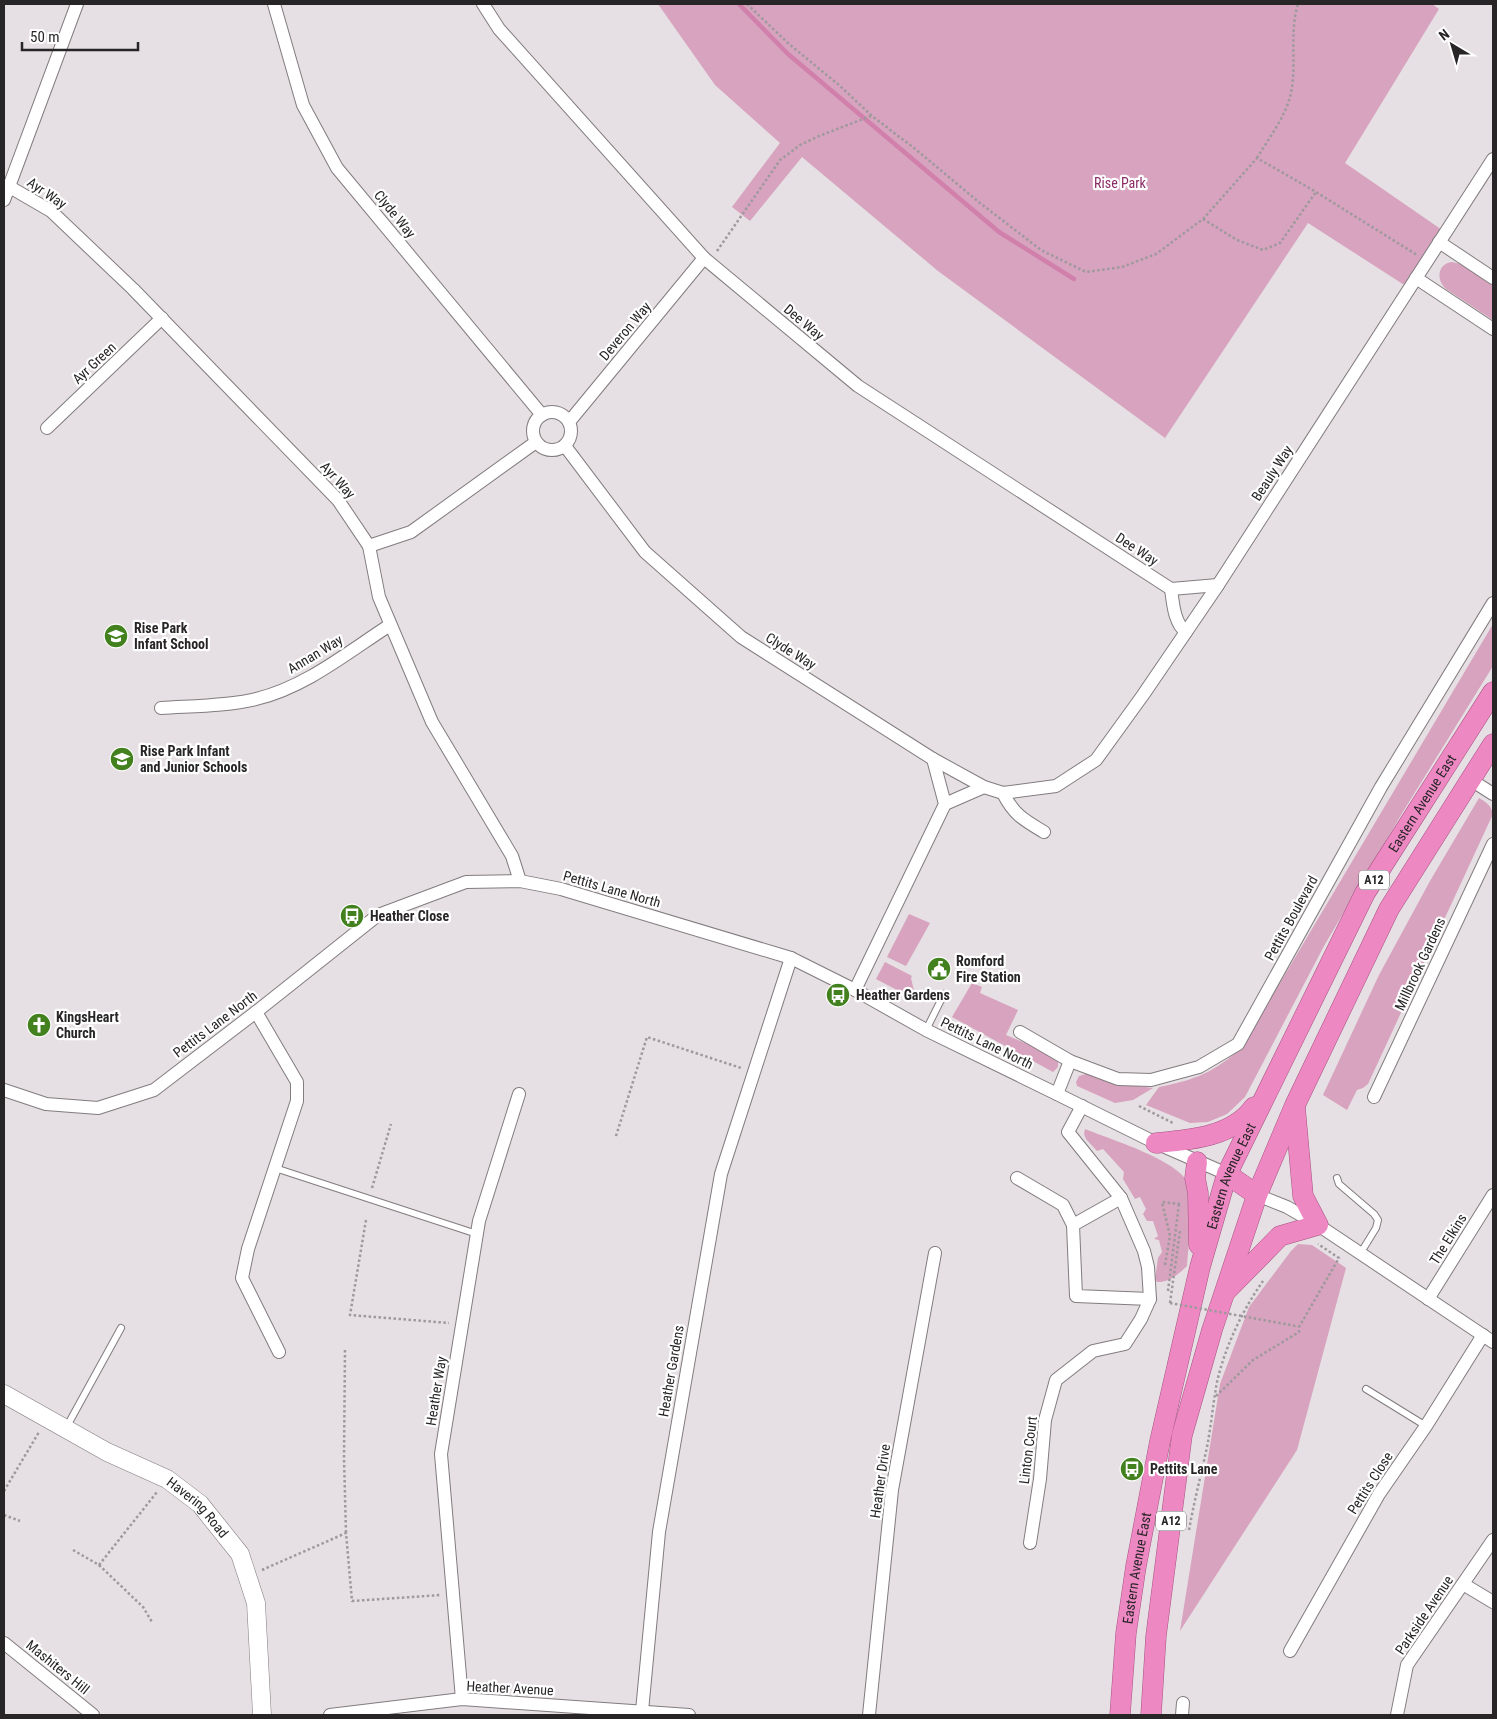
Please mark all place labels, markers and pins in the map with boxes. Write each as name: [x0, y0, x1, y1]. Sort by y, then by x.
place label: Rise Park Infant School: [134, 620, 209, 652]
school or university icon: Rise Park Infant School: [103, 623, 129, 649]
place label: Rise Park Infant and Junior Schools: [140, 743, 247, 775]
school or university icon: Rise Park Infant and Junior Schools: [109, 746, 135, 772]
bus stop icon: Heather Close: [339, 903, 365, 929]
place label: Heather Close: [370, 908, 449, 924]
place label: Romford Fire Station: [956, 953, 1021, 985]
public building icon: Romford Fire Station: [926, 956, 952, 982]
bus stop icon: Heather Gardens: [825, 982, 851, 1008]
place label: Heather Gardens: [856, 987, 950, 1003]
place label: KingsHeart Church: [56, 1009, 119, 1041]
church icon: KingsHeart Church: [26, 1012, 52, 1038]
bus stop icon: Pettits Lane: [1119, 1456, 1145, 1482]
place label: Pettits Lane: [1150, 1461, 1218, 1477]

